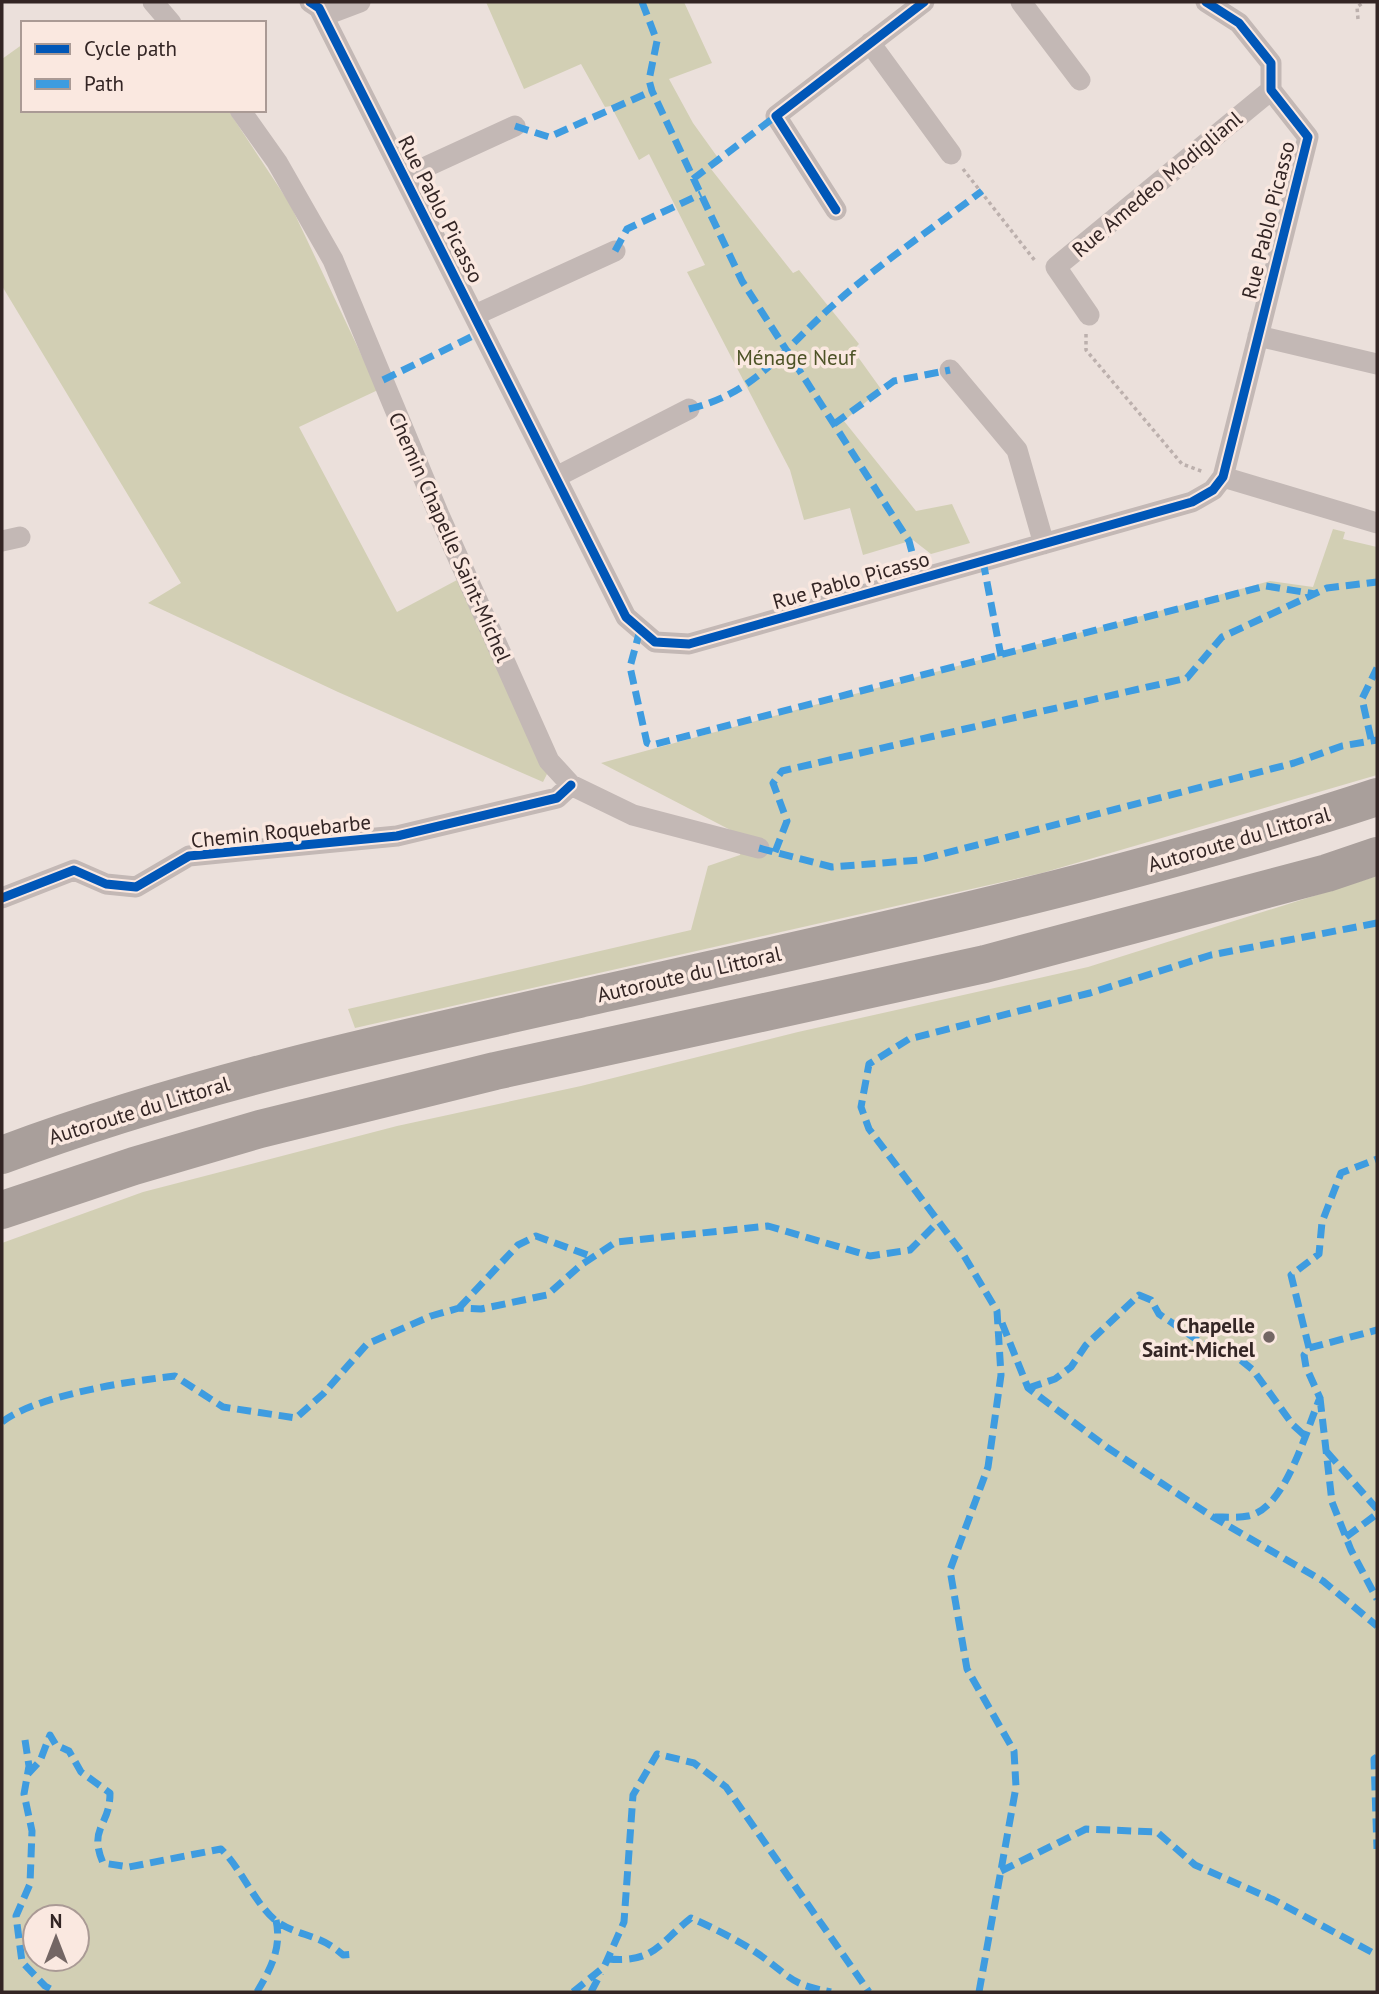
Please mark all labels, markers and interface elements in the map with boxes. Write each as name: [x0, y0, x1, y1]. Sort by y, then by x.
legend: [21, 21, 266, 112]
text: Cycle path: [84, 35, 177, 62]
text: Path: [84, 70, 124, 97]
street label: Rue Amedeo Modiglianl: [1066, 105, 1248, 263]
street label: Rue Pablo Picasso: [392, 131, 490, 287]
street label: Rue Pablo Picasso: [1235, 138, 1301, 302]
park label: Ménage Neuf: [736, 344, 857, 371]
street label: Chemin Chapelle Saint-Michel: [383, 408, 517, 666]
street label: Rue Pablo Picasso: [769, 545, 933, 615]
street label: Autoroute du Littoral: [1145, 800, 1333, 878]
street label: Chemin Roquebarbe: [190, 808, 372, 854]
street label: Autoroute du Littoral: [594, 940, 784, 1008]
street label: Autoroute du Littoral: [45, 1070, 233, 1150]
place label: Chapelle Saint-Michel: [1142, 1312, 1256, 1363]
marker: Chapelle Saint-Michel: [1261, 1329, 1277, 1345]
north arrow: [21, 1903, 91, 1973]
text: N: [50, 1909, 62, 1933]

